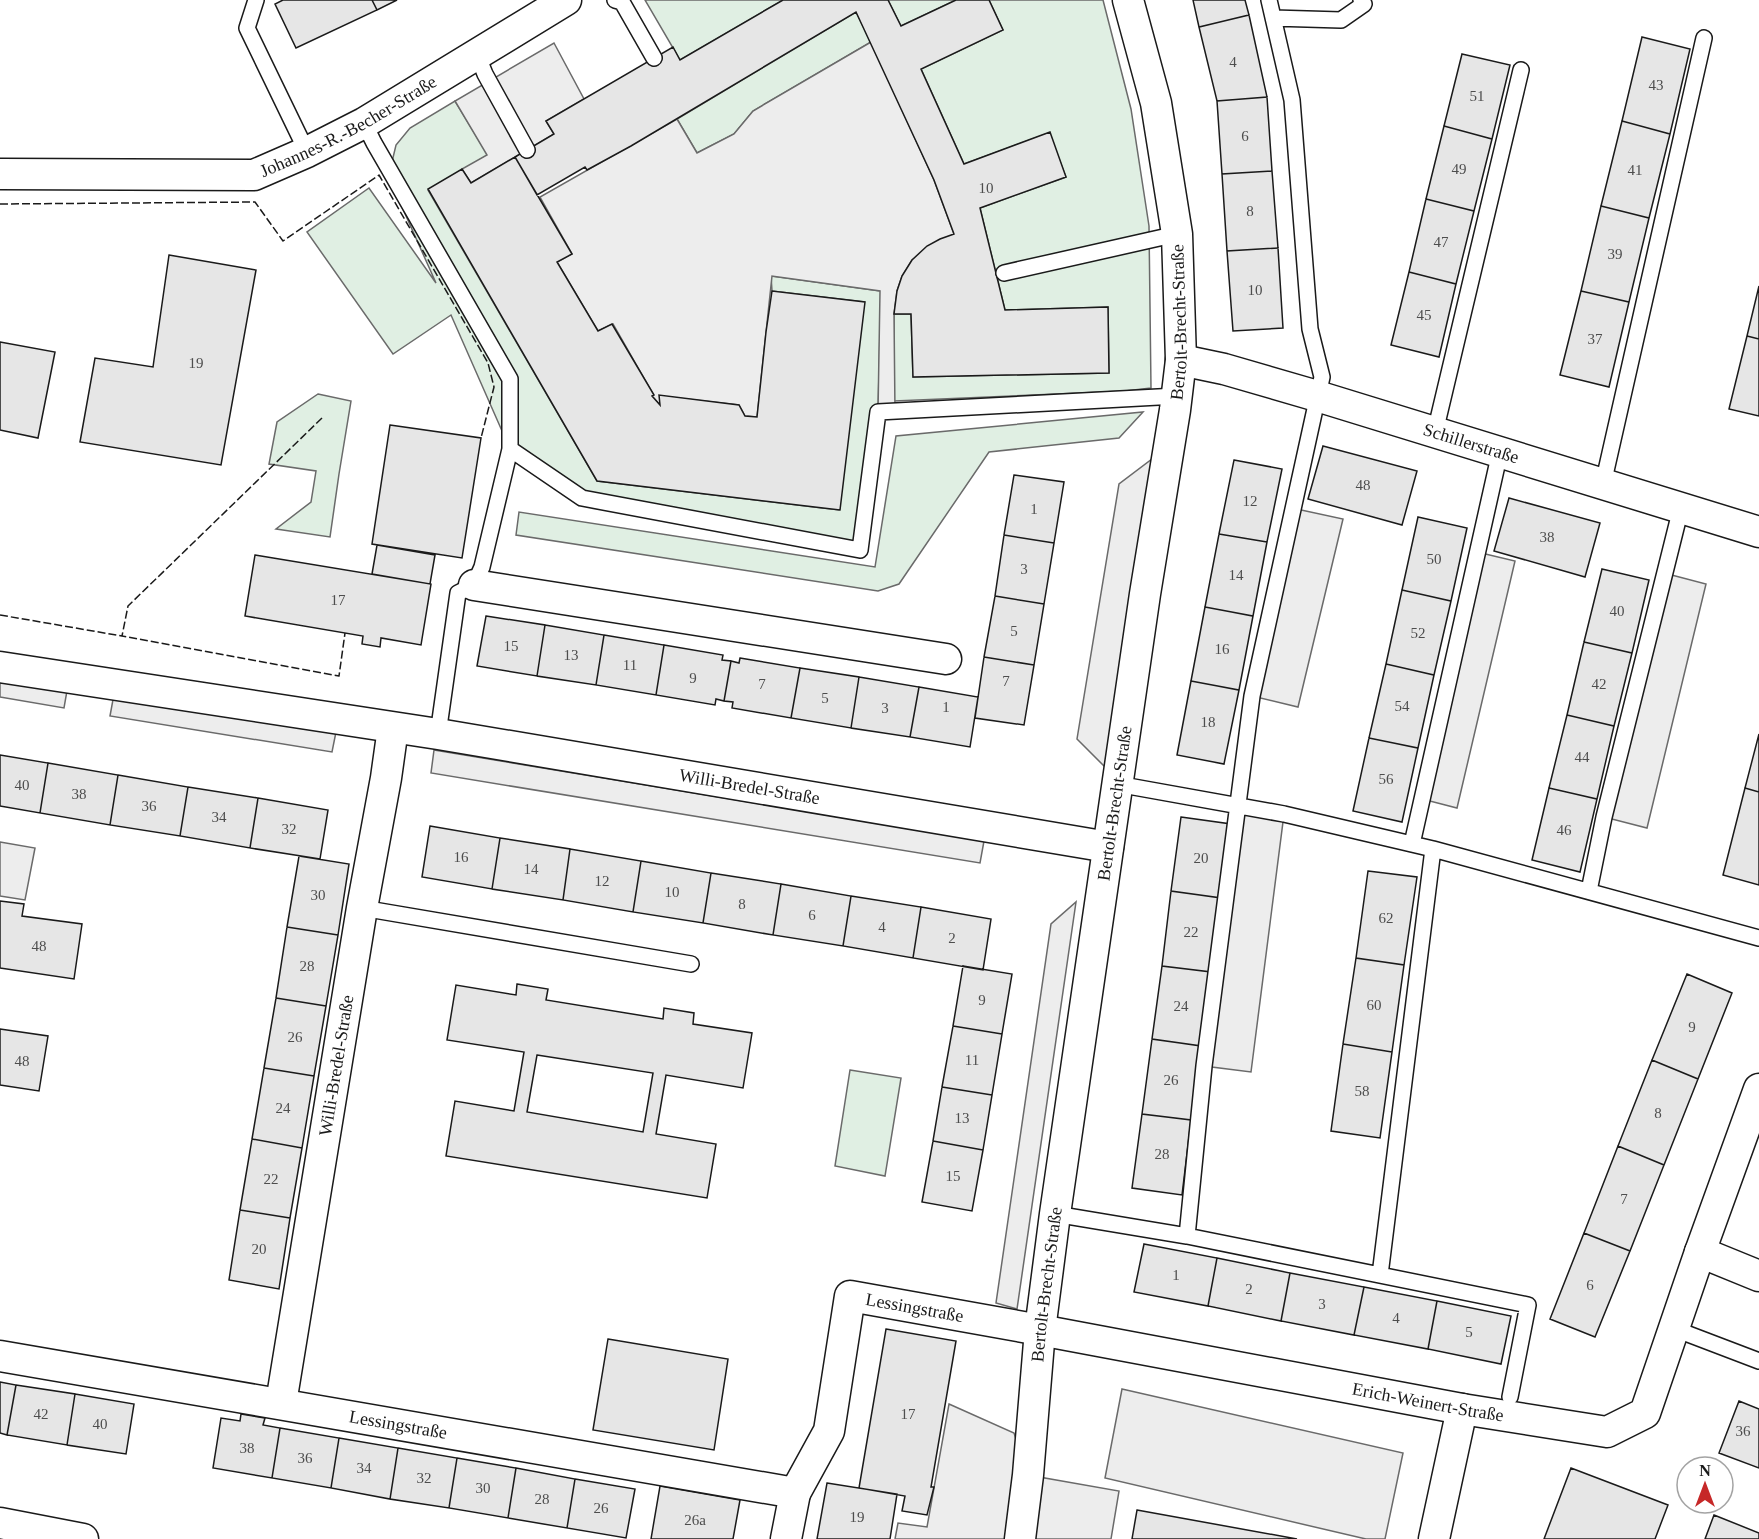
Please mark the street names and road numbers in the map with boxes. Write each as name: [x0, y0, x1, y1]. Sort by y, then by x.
street label: Johannes-R.-Becher-Straße: [257, 71, 440, 181]
street label: Bertolt-Brecht-Straße: [1166, 244, 1191, 401]
street label: Schillerstraße: [1421, 419, 1521, 468]
street label: Bertolt-Brecht-Straße: [1094, 725, 1136, 882]
street label: Willi-Bredel-Straße: [678, 765, 821, 808]
street label: Willi-Bredel-Straße: [315, 994, 358, 1137]
street label: Bertolt-Brecht-Straße: [1027, 1206, 1066, 1363]
street label: Lessingstraße: [864, 1289, 965, 1326]
street label: Erich-Weinert-Straße: [1351, 1379, 1505, 1425]
street label: Lessingstraße: [348, 1406, 449, 1443]

